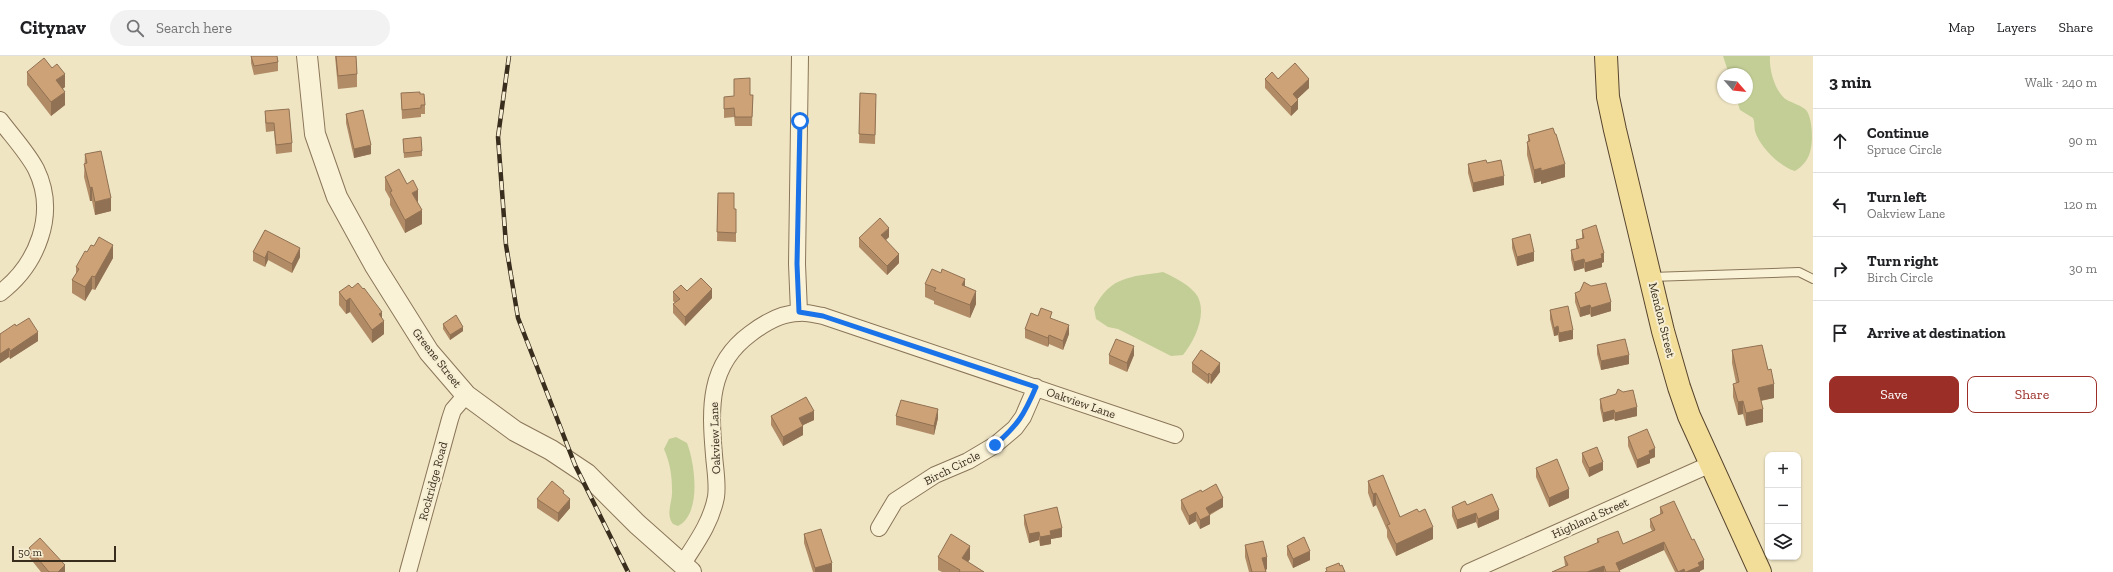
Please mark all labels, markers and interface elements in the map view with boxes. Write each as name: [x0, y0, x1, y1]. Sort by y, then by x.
search box: [110, 10, 390, 46]
text: Citynav: [20, 16, 86, 39]
icon: search: [124, 17, 146, 39]
text: Search here: [156, 19, 232, 37]
text: Map: [1948, 19, 1975, 36]
text: Layers: [1997, 19, 2036, 36]
text: Share: [2058, 19, 2093, 36]
north arrow: [1717, 68, 1753, 104]
text: 3 min: [1829, 72, 1871, 92]
text: Walk · 240 m: [2025, 75, 2097, 90]
route start: [791, 112, 809, 130]
text: Continue: [1867, 124, 1929, 142]
icon: ahead: [1829, 130, 1851, 152]
text: 90 m: [2068, 133, 2097, 148]
text: Spruce Circle: [1867, 142, 1942, 157]
text: Turn left: [1867, 188, 1927, 206]
icon: left: [1829, 194, 1851, 216]
text: 120 m: [2064, 197, 2097, 212]
text: Oakview Lane: [1867, 206, 1945, 221]
text: Turn right: [1867, 252, 1938, 270]
icon: right: [1829, 258, 1851, 280]
text: 30 m: [2069, 261, 2097, 276]
text: Birch Circle: [1867, 270, 1933, 285]
street label: Mendon Street: [1646, 281, 1678, 359]
icon: arrive: [1829, 322, 1851, 344]
text: Arrive at destination: [1867, 324, 2006, 342]
street label: Greene Street: [409, 326, 465, 391]
button: Save: [1829, 376, 1959, 413]
button: Share: [1967, 376, 2097, 413]
street label: Oakview Lane: [1045, 385, 1118, 421]
street label: Oakview Lane: [707, 401, 723, 474]
route end: [986, 436, 1004, 454]
street label: Rockridge Road: [416, 440, 450, 522]
street label: Birch Circle: [922, 448, 983, 488]
map controls: [1765, 452, 1801, 560]
button: +: [1765, 452, 1801, 488]
button: −: [1765, 488, 1801, 524]
street label: Highland Street: [1549, 495, 1631, 541]
button: layers: [1765, 524, 1801, 560]
scale bar: [12, 544, 116, 563]
text: 50 m: [18, 546, 42, 559]

